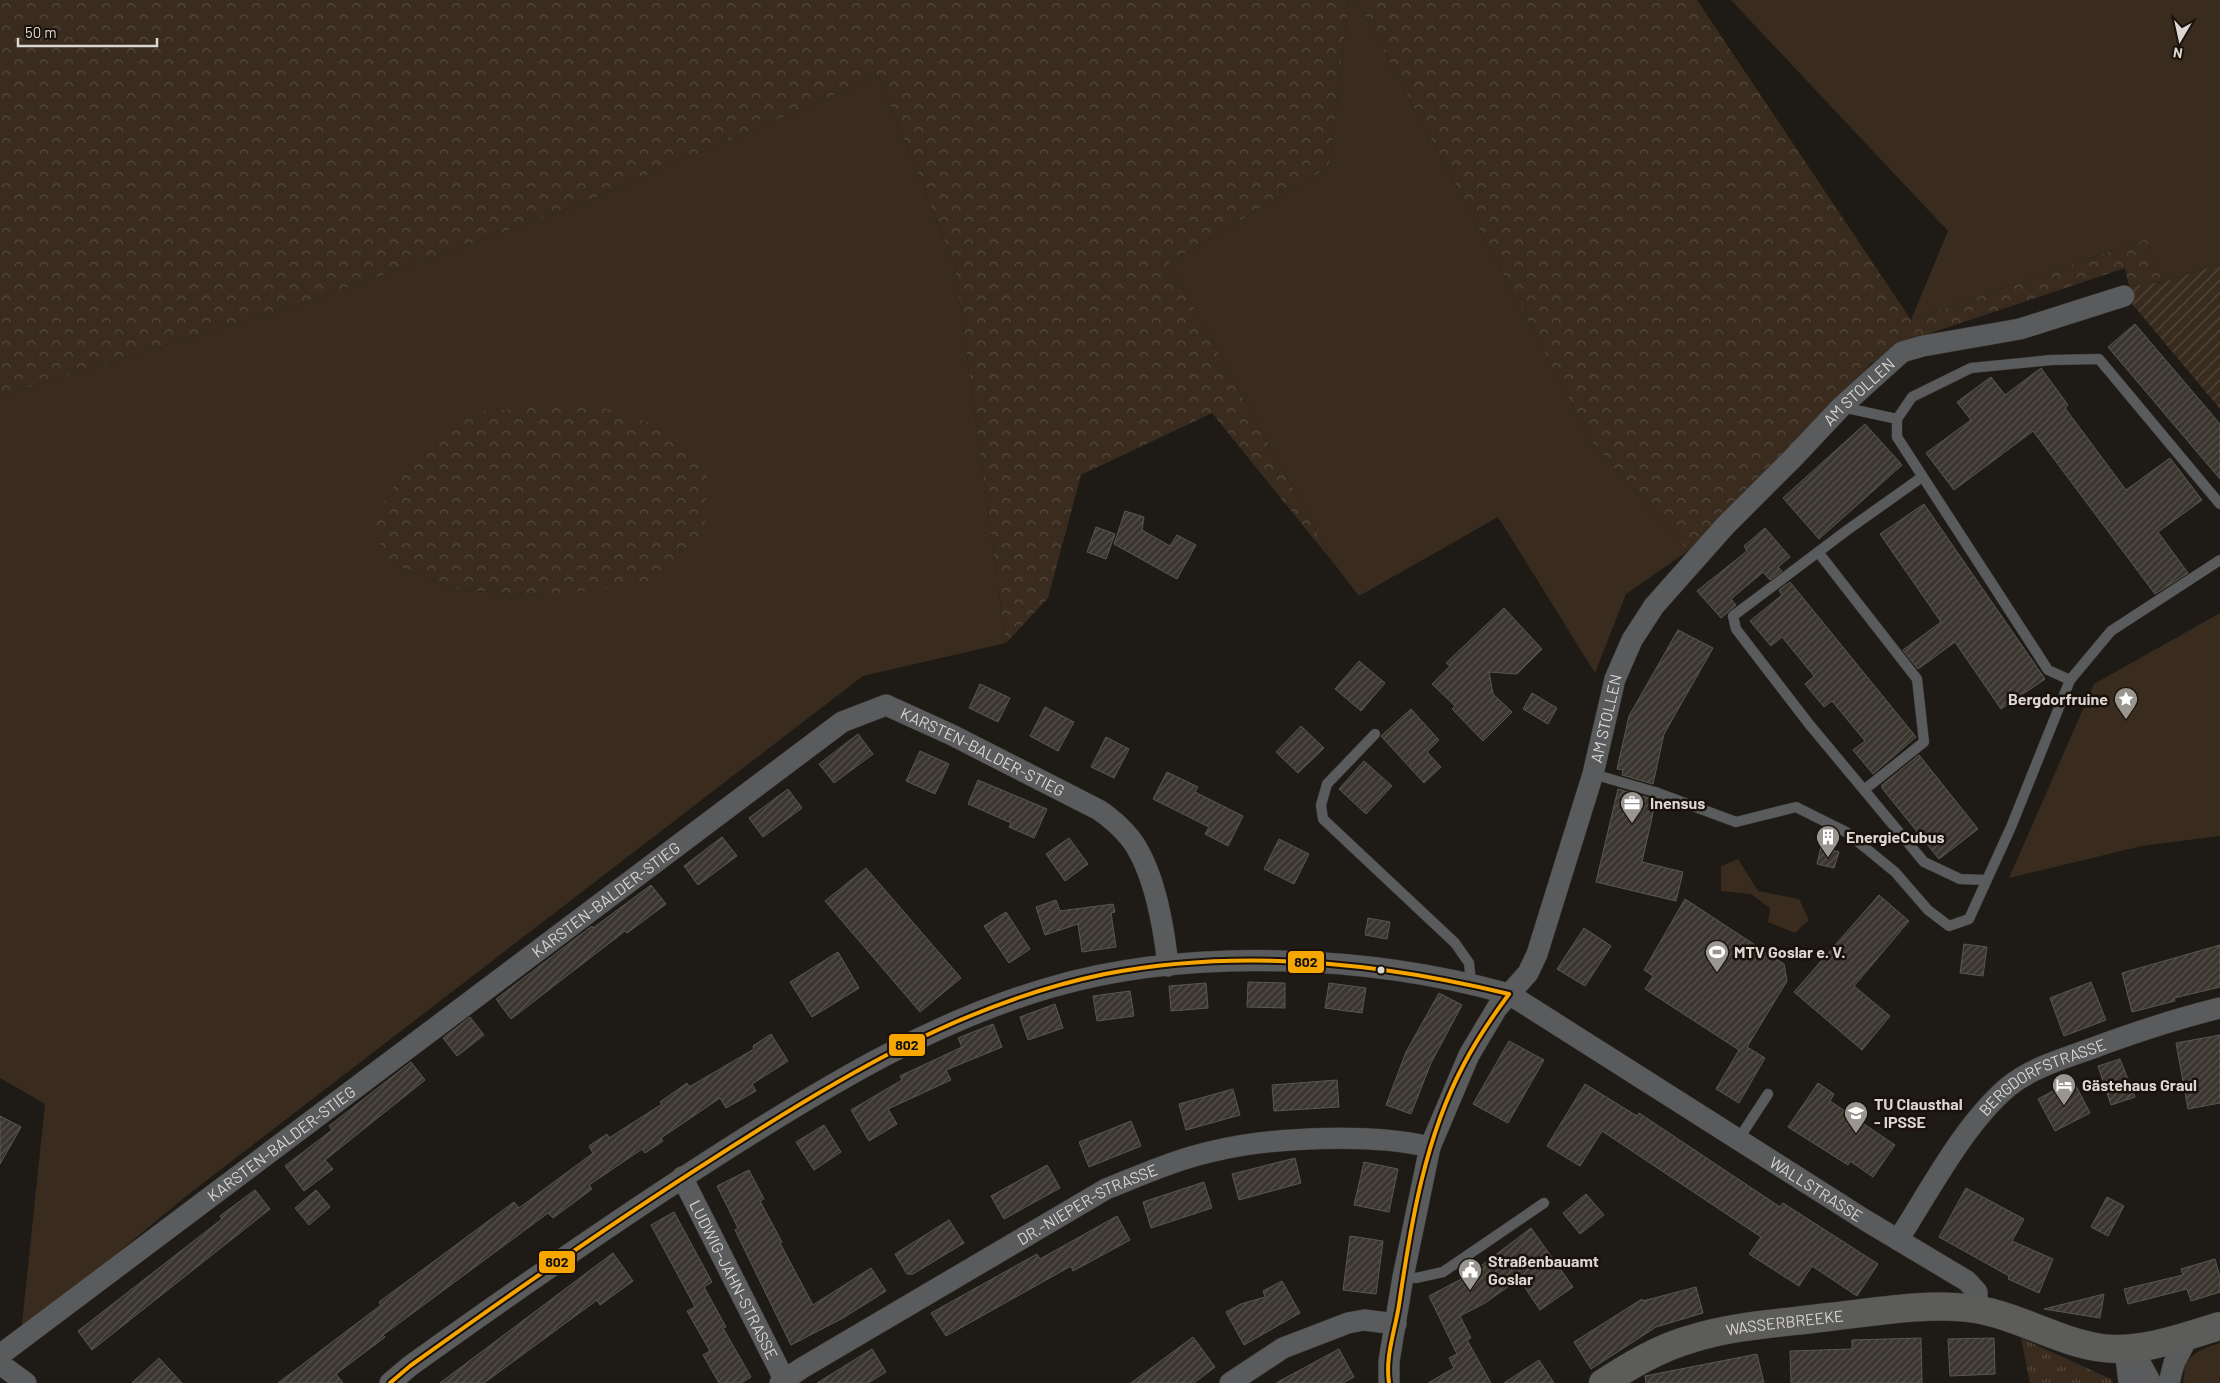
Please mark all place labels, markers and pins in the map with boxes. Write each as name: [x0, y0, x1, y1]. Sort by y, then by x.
place icon: Bergdorfruine: [2113, 686, 2139, 720]
place label: Bergdorfruine: [2008, 689, 2108, 708]
office icon: Inensus: [1619, 790, 1645, 824]
place label: Inensus: [1650, 793, 1705, 812]
building icon: EnergieCubus: [1815, 824, 1841, 858]
place label: EnergieCubus: [1846, 827, 1945, 846]
sports icon: MTV Goslar e. V.: [1704, 939, 1730, 973]
place label: MTV Goslar e. V.: [1734, 942, 1846, 961]
unlabelled marker: [1376, 965, 1386, 975]
hotel icon: Gästehaus Graul: [2051, 1072, 2077, 1106]
place label: Gästehaus Graul: [2082, 1075, 2197, 1094]
place label: TU Clausthal - IPSSE: [1874, 1094, 1963, 1131]
school or university icon: TU Clausthal - IPSSE: [1843, 1100, 1869, 1134]
place label: Straßenbauamt Goslar: [1488, 1251, 1599, 1288]
public building icon: Straßenbauamt Goslar: [1457, 1257, 1483, 1291]

